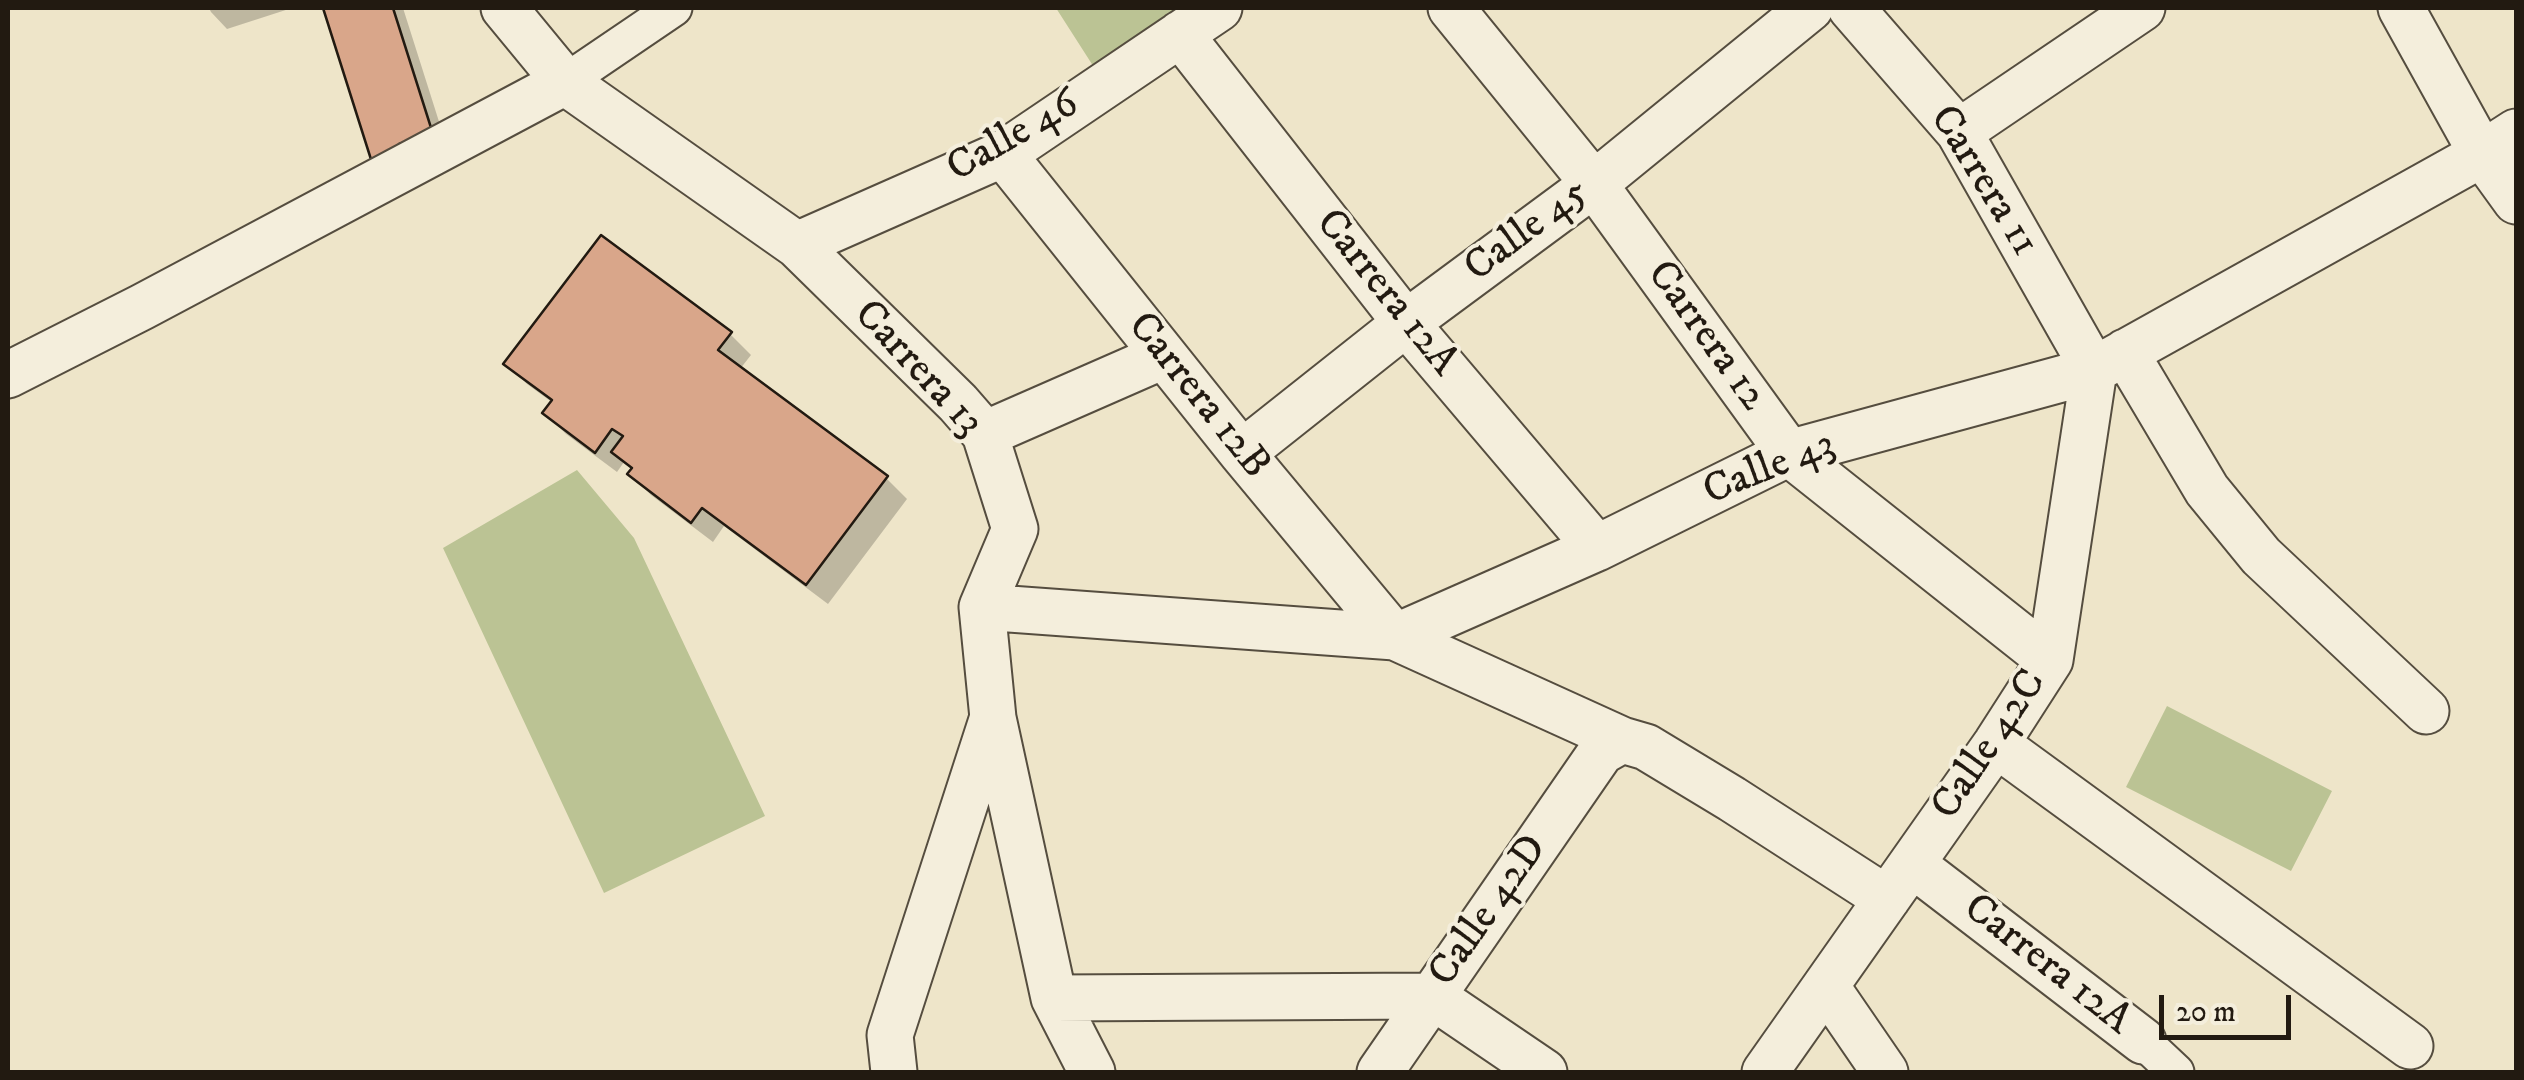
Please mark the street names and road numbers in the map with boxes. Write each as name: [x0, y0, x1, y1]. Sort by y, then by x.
street label: Calle 46: [939, 80, 1089, 196]
street label: Carrera 11: [1916, 98, 2048, 266]
street label: Calle 45: [1456, 169, 1600, 295]
street label: Carrera 12A: [1303, 201, 1467, 387]
street label: Carrera 12: [1634, 252, 1776, 422]
street label: Carrera 13: [841, 291, 993, 449]
street label: Carrera 12B: [1115, 304, 1279, 490]
street label: Calle 43: [1697, 421, 1843, 519]
street label: Calle 42C: [1923, 661, 2059, 831]
street label: Calle 42D: [1420, 827, 1560, 997]
street label: Carrera 12A: [1952, 885, 2140, 1047]

